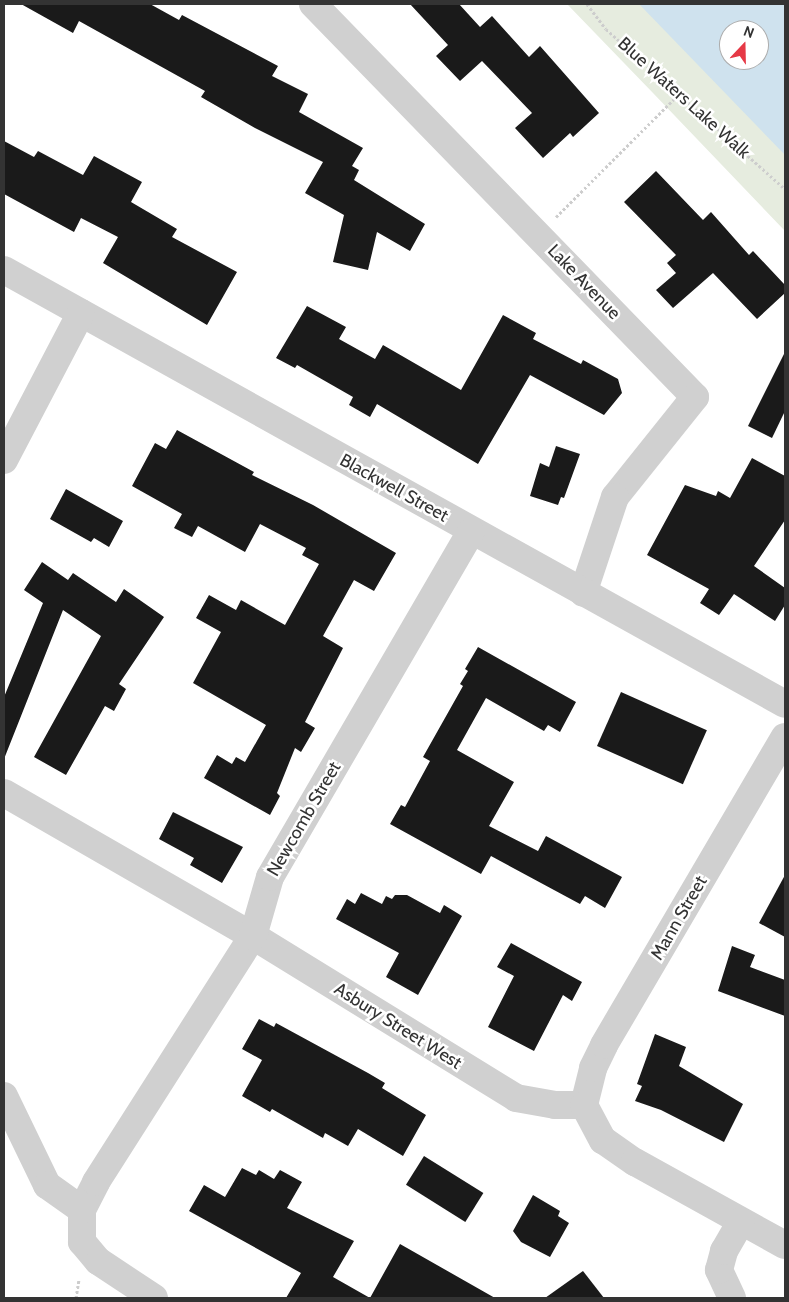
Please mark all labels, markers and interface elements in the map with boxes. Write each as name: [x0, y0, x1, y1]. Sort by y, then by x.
north arrow: [719, 20, 769, 70]
text: N: [741, 22, 757, 42]
street label: Blue Waters Lake Walk: [613, 33, 755, 163]
street label: Lake Avenue: [543, 240, 625, 324]
street label: Blackwell Street: [336, 449, 452, 527]
street label: Newcomb Street: [262, 758, 346, 880]
street label: Mann Street: [646, 872, 712, 964]
street label: Asbury Street West: [330, 978, 466, 1074]

